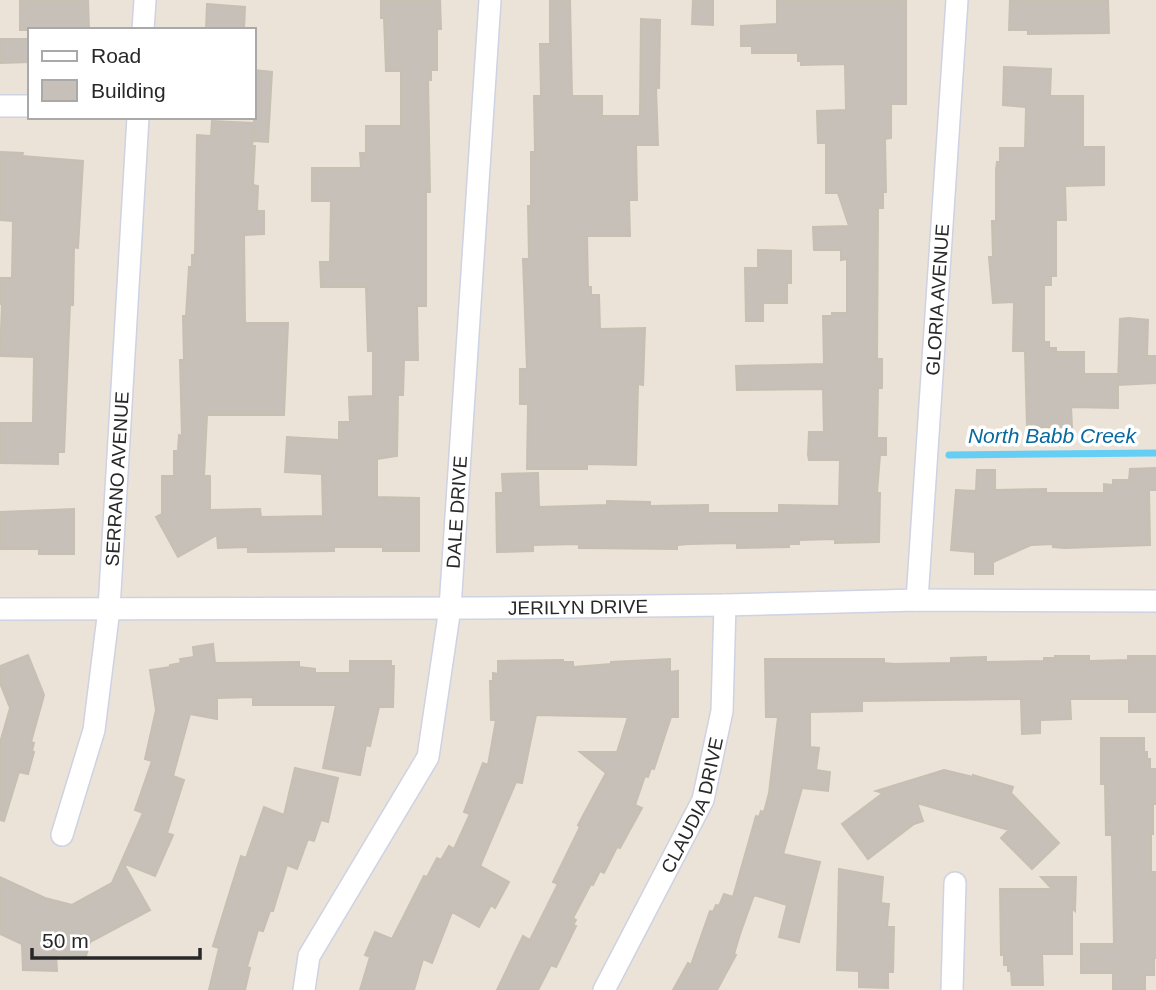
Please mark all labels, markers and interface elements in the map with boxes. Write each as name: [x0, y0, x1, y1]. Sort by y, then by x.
legend: [28, 28, 256, 119]
text: Road: [91, 44, 141, 67]
text: Building: [91, 79, 166, 102]
street label: GLORIA AVENUE: [922, 223, 953, 376]
street label: SERRANO AVENUE: [102, 391, 133, 567]
water label: North Babb Creek: [968, 424, 1138, 447]
street label: DALE DRIVE: [443, 455, 471, 569]
street label: JERILYN DRIVE: [508, 596, 648, 619]
street label: CLAUDIA DRIVE: [657, 735, 727, 877]
scale bar: [32, 916, 200, 960]
text: 50 m: [42, 929, 89, 952]

